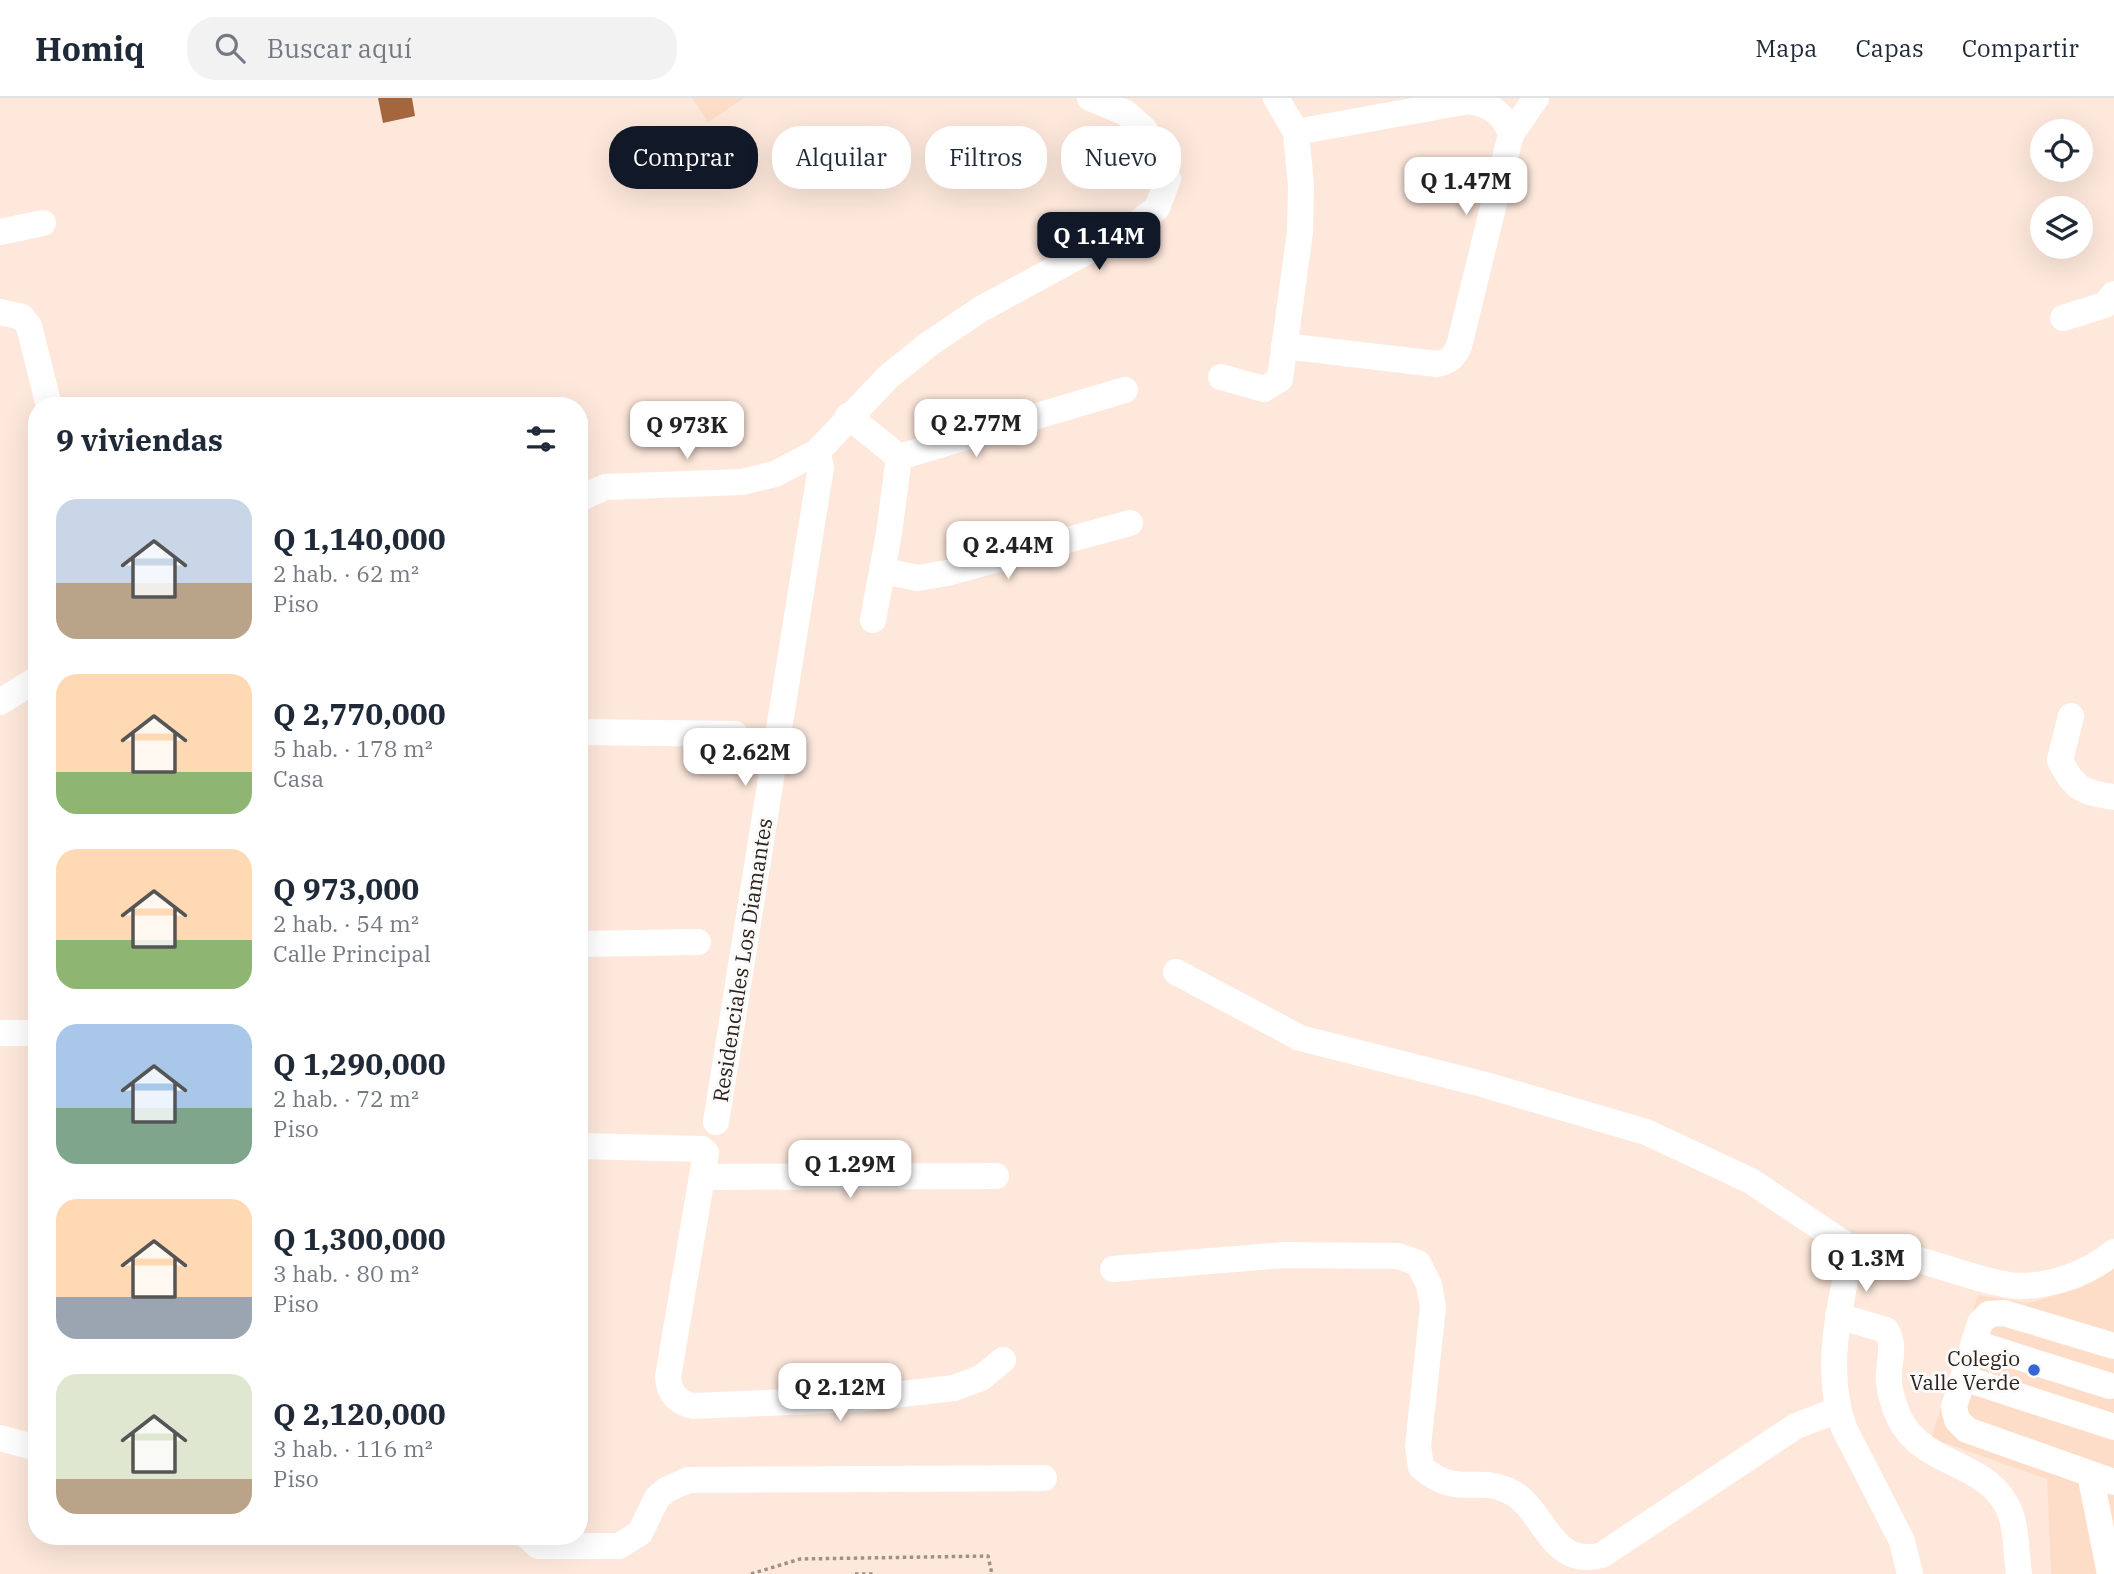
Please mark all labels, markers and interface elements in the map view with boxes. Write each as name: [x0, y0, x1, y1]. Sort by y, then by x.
search box: [187, 17, 677, 80]
text: Homiq: [35, 27, 145, 70]
icon: search: [211, 29, 249, 67]
text: Buscar aquí: [267, 31, 412, 65]
text: Mapa: [1755, 32, 1817, 64]
text: Capas: [1855, 32, 1924, 64]
text: Compartir: [1962, 32, 2079, 64]
map controls: [2030, 119, 2093, 259]
button: locate: [2030, 119, 2093, 182]
chip: Comprar: [609, 126, 758, 189]
chip: Alquilar: [772, 126, 911, 189]
chip: Filtros: [925, 126, 1047, 189]
chip: Nuevo: [1061, 126, 1181, 189]
pin: Q 1.47M: [1401, 158, 1531, 217]
text: Q 1.47M: [1420, 165, 1512, 195]
button: layers: [2030, 196, 2093, 259]
pin: Q 1.14M: [1034, 212, 1164, 272]
text: Q 1.14M: [1053, 220, 1145, 250]
pin: Q 2.77M: [911, 400, 1041, 459]
pin: Q 973K: [630, 402, 744, 461]
text: Q 2.77M: [930, 407, 1022, 437]
text: Q 973K: [646, 409, 728, 439]
text: 9 viviendas: [56, 420, 223, 459]
icon: filters: [522, 420, 560, 458]
text: Q 1,140,000: [273, 519, 446, 558]
pin: Q 2.44M: [943, 522, 1073, 581]
icon: home: [112, 527, 196, 611]
text: Q 2.44M: [962, 529, 1054, 559]
text: 2 hab. · 62 m²: [273, 558, 419, 588]
text: Piso: [273, 588, 319, 618]
text: Q 2,770,000: [273, 694, 446, 733]
icon: home: [112, 702, 196, 786]
pin: Q 2.62M: [680, 728, 810, 788]
text: 5 hab. · 178 m²: [273, 733, 433, 763]
text: Q 2.62M: [699, 736, 791, 766]
text: Casa: [273, 763, 324, 793]
street label: Residenciales Los Diamantes: [706, 816, 778, 1104]
text: Q 973,000: [273, 869, 419, 908]
icon: home: [112, 877, 196, 961]
text: 2 hab. · 54 m²: [273, 908, 419, 938]
text: Calle Principal: [273, 938, 431, 968]
text: Q 1,290,000: [273, 1044, 446, 1083]
icon: home: [112, 1052, 196, 1136]
text: 2 hab. · 72 m²: [273, 1083, 419, 1113]
text: Piso: [273, 1113, 319, 1143]
pin: Q 1.29M: [785, 1140, 915, 1200]
text: Q 1.29M: [804, 1148, 896, 1178]
text: Q 1,300,000: [273, 1219, 446, 1258]
icon: home: [112, 1227, 196, 1311]
pin: Q 1.3M: [1809, 1234, 1923, 1294]
text: Q 1.3M: [1827, 1242, 1905, 1272]
text: 3 hab. · 80 m²: [273, 1258, 419, 1288]
text: Piso: [273, 1288, 319, 1318]
place label: Colegio Valle Verde: [1910, 1344, 2020, 1396]
marker: Colegio Valle Verde: [2026, 1362, 2042, 1378]
pin: Q 2.12M: [775, 1364, 905, 1423]
text: Q 2.12M: [794, 1371, 886, 1401]
text: Q 2,120,000: [273, 1394, 446, 1433]
icon: home: [112, 1402, 196, 1486]
text: 3 hab. · 116 m²: [273, 1433, 433, 1463]
text: Piso: [273, 1463, 319, 1493]

